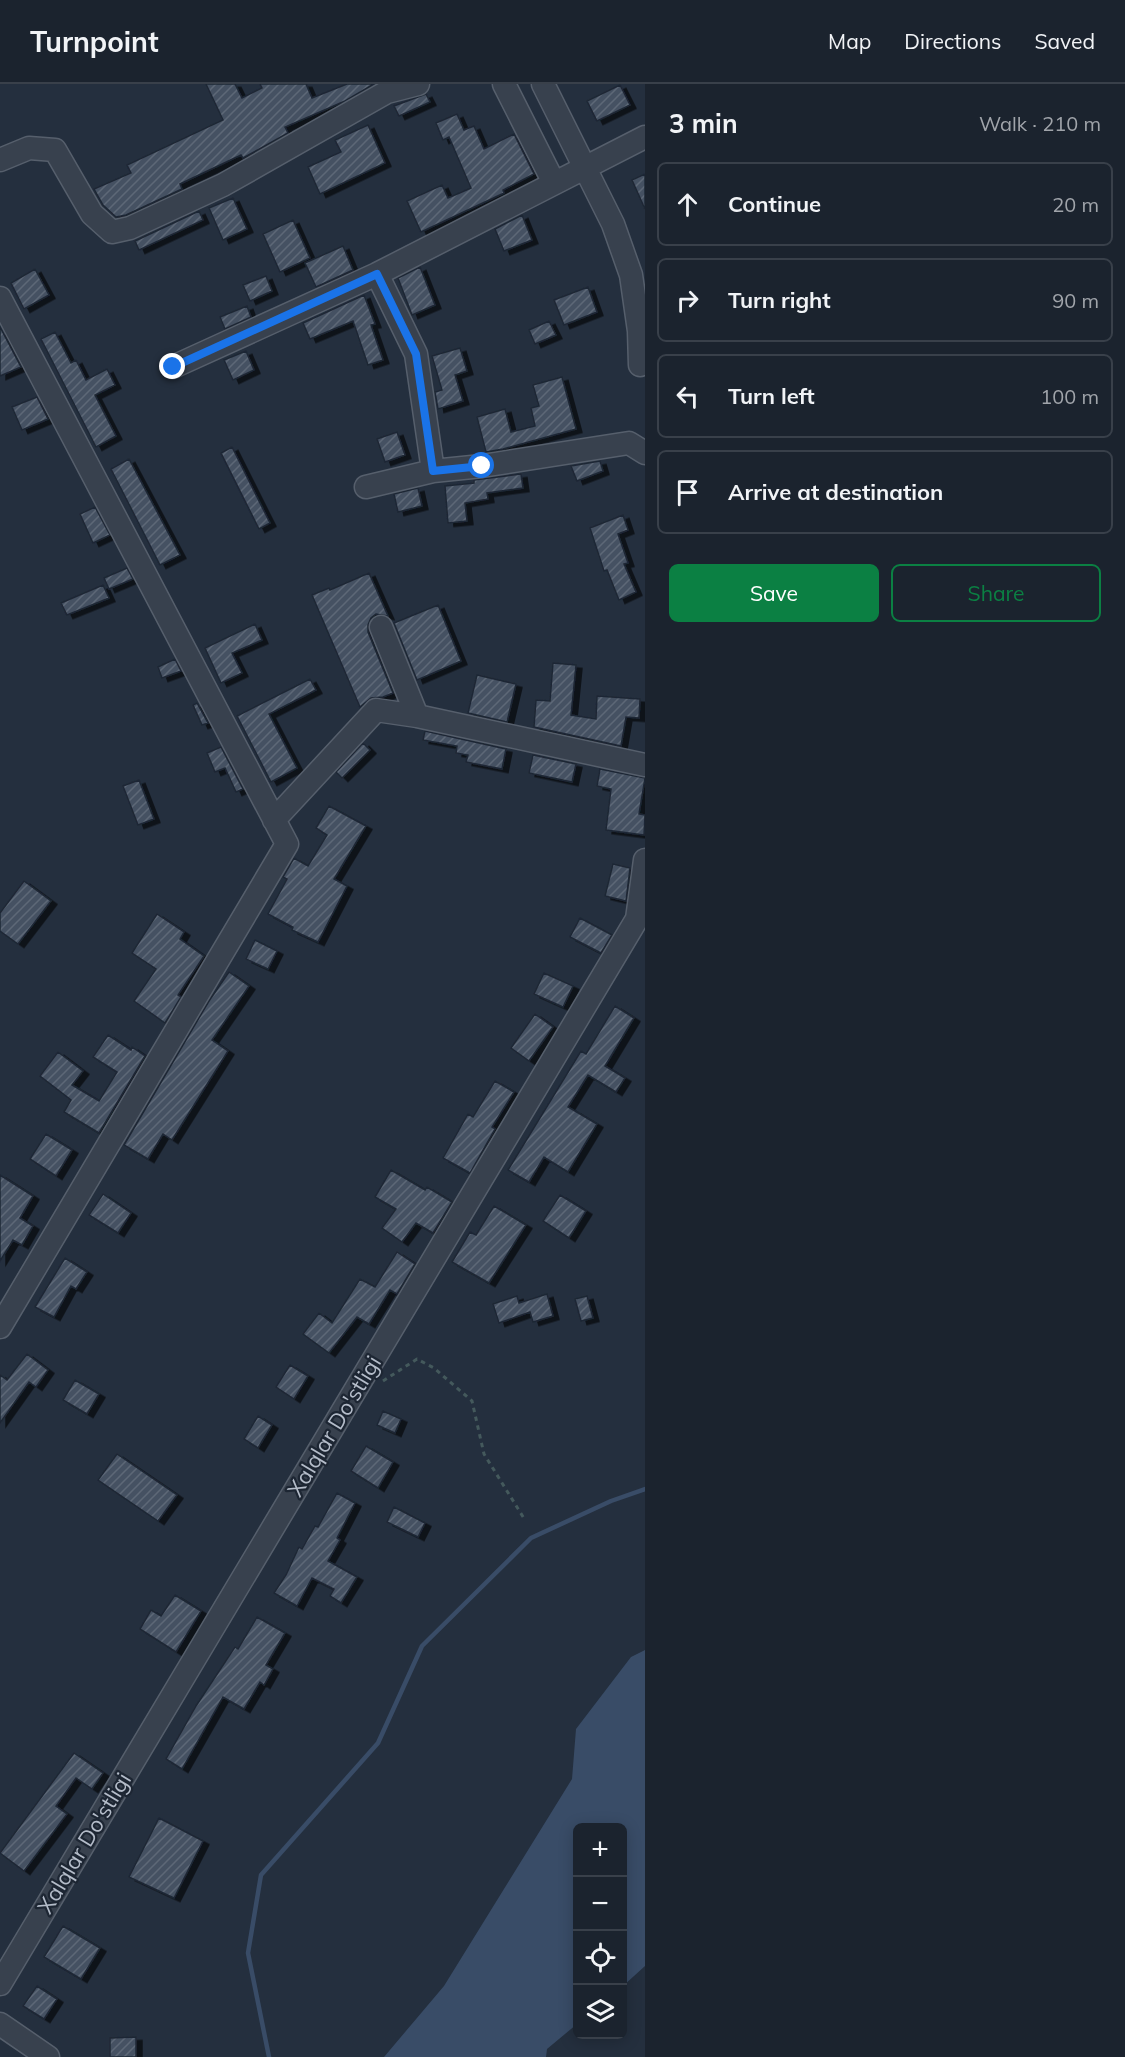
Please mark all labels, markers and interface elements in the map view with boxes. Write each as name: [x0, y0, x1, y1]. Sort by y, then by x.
text: Turnpoint: [30, 24, 159, 59]
text: Map: [828, 28, 871, 54]
text: Directions: [904, 28, 1001, 54]
text: Saved: [1034, 28, 1095, 54]
text: 3 min: [669, 107, 738, 140]
text: Walk · 210 m: [979, 111, 1101, 136]
icon: ahead: [671, 188, 704, 221]
text: Continue: [728, 190, 821, 218]
text: 20 m: [1052, 192, 1099, 217]
icon: right: [671, 284, 704, 317]
text: Turn right: [728, 286, 831, 314]
text: 90 m: [1052, 288, 1099, 313]
route end: [159, 353, 185, 379]
icon: left: [671, 380, 704, 413]
text: Turn left: [728, 382, 815, 410]
text: 100 m: [1040, 384, 1099, 409]
route start: [468, 452, 494, 478]
icon: arrive: [671, 476, 704, 509]
text: Arrive at destination: [728, 478, 943, 506]
button: Save: [669, 564, 879, 622]
button: Share: [891, 564, 1101, 622]
street label: Xalqlar Do'stligi: [281, 1350, 387, 1502]
street label: Xalqlar Do'stligi: [31, 1767, 137, 1919]
map controls: [573, 1823, 627, 2039]
button: +: [573, 1823, 627, 1877]
button: −: [573, 1877, 627, 1931]
button: locate: [573, 1931, 627, 1985]
button: layers: [573, 1985, 627, 2039]

